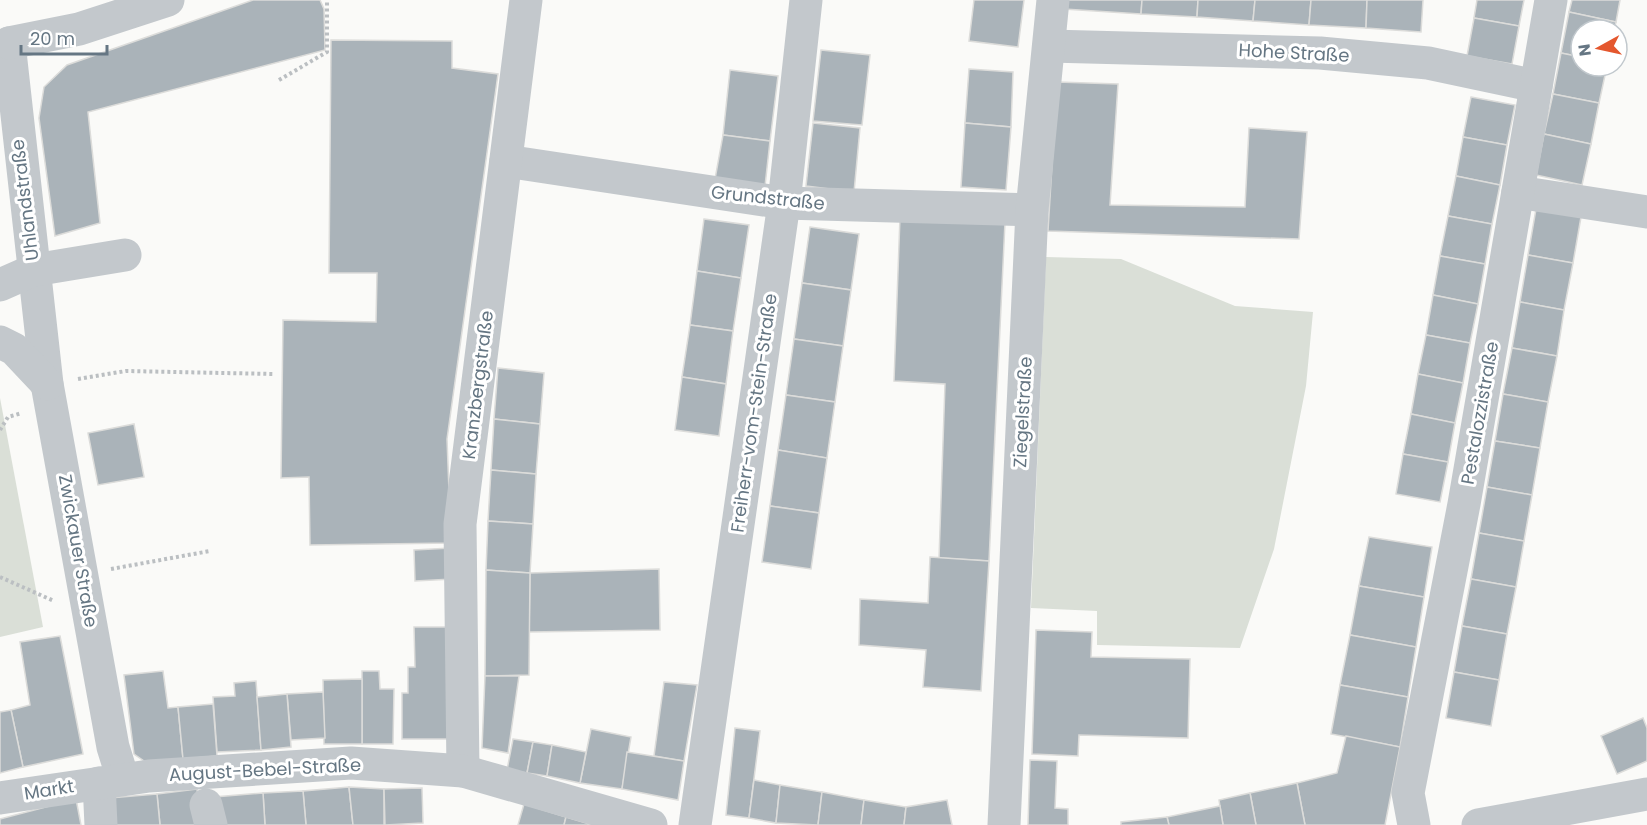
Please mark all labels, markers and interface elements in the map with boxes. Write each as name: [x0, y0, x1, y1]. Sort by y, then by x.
scale bar: [21, 18, 106, 56]
north arrow: [1569, 18, 1629, 78]
text: 20 m: [30, 26, 75, 51]
street label: Hohe Straße: [1238, 37, 1350, 68]
text: N: [1572, 42, 1597, 58]
street label: Uhlandstraße: [5, 138, 44, 262]
street label: Grundstraße: [710, 179, 826, 216]
street label: Freiherr-vom-Stein-Straße: [724, 292, 783, 534]
street label: Kranzbergstraße: [456, 309, 499, 461]
street label: Pestalozzistraße: [1455, 339, 1504, 486]
street label: Ziegelstraße: [1007, 356, 1038, 468]
street label: Zwickauer Straße: [53, 472, 104, 629]
street label: August-Bebel-Straße: [168, 752, 362, 787]
street label: Markt: [22, 773, 76, 806]

